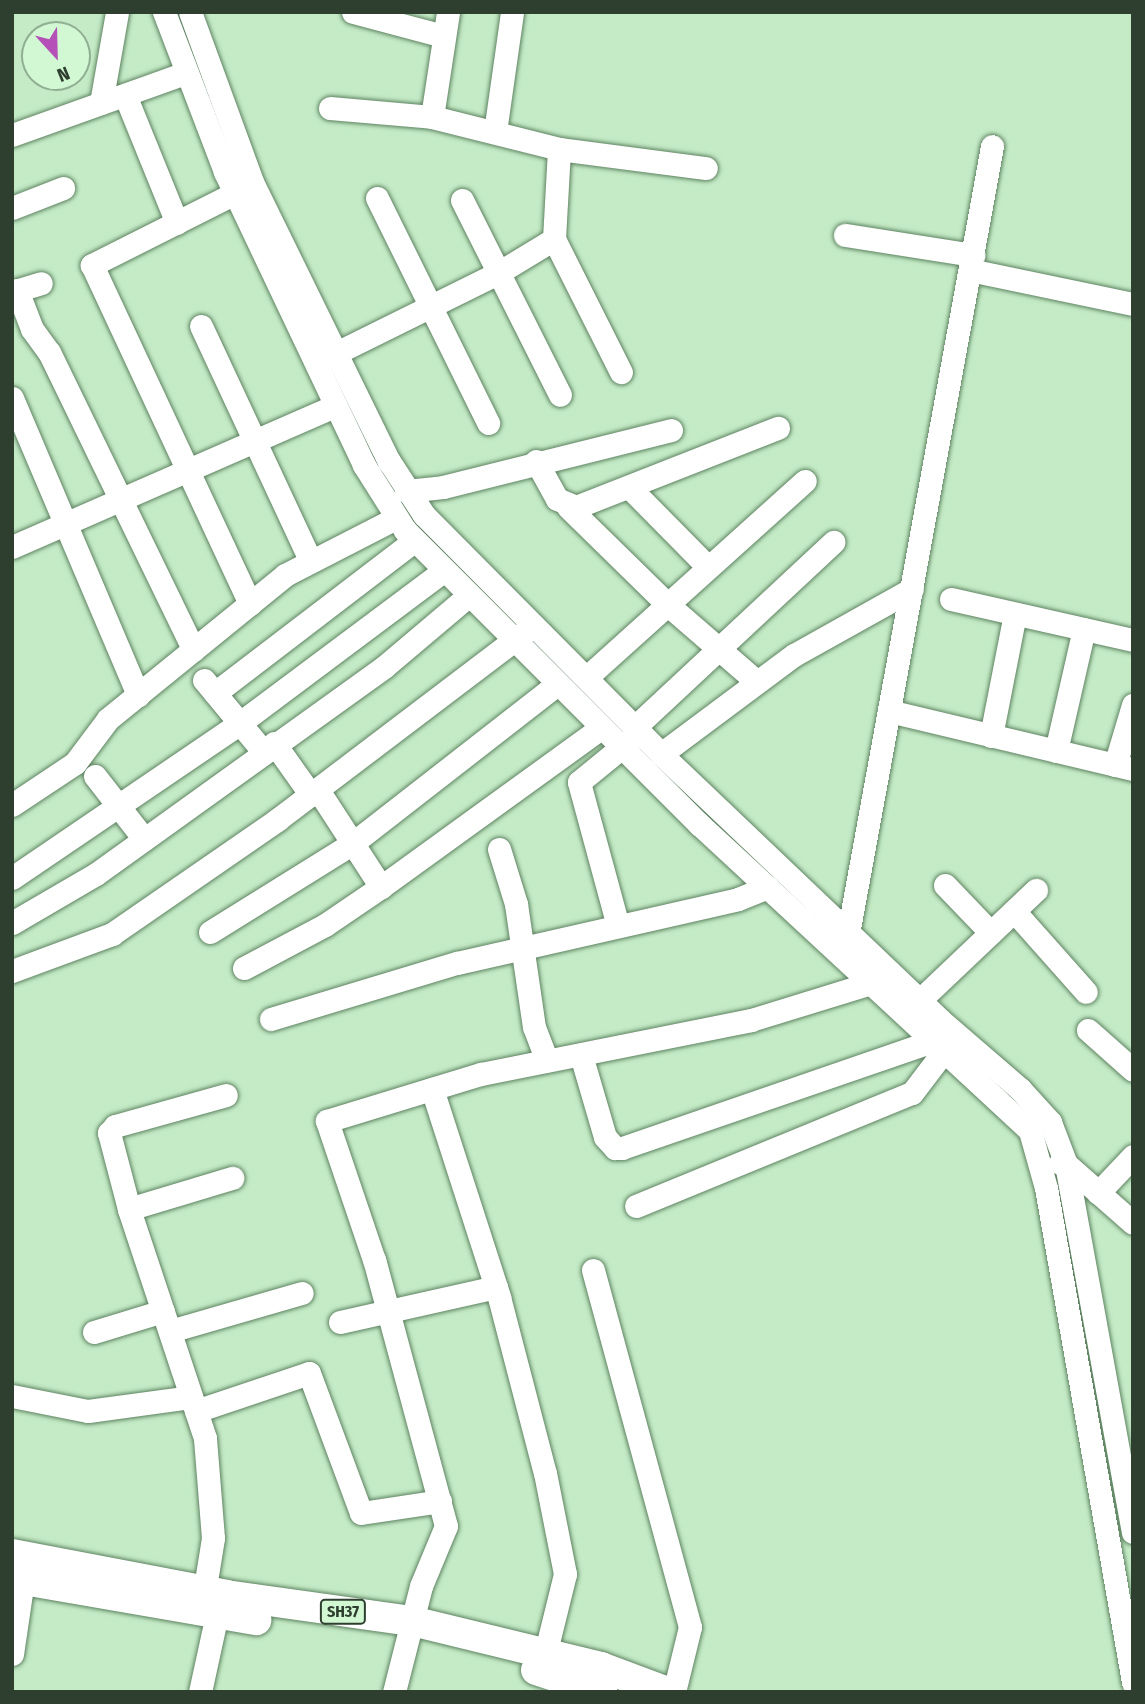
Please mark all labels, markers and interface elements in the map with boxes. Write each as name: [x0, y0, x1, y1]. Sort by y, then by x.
north arrow: [21, 21, 91, 91]
text: N: [54, 61, 73, 87]
road number: SH37: [318, 1600, 368, 1624]

